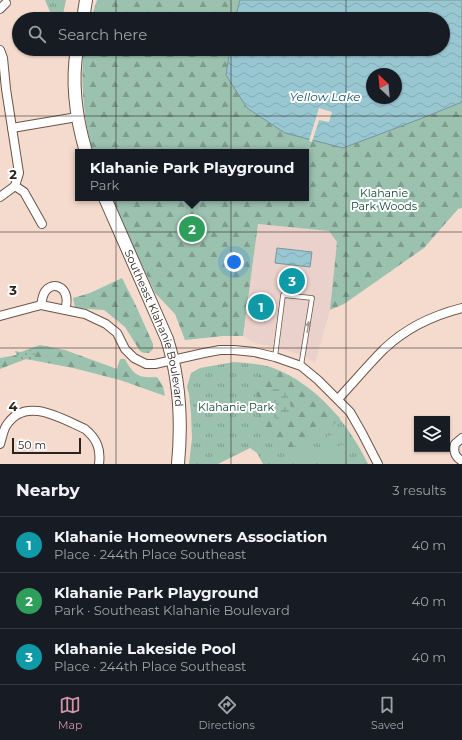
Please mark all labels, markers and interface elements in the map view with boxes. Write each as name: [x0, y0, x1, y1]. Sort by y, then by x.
search box: [12, 12, 450, 56]
icon: search: [26, 23, 48, 45]
text: Search here: [58, 25, 147, 44]
north arrow: [366, 68, 402, 104]
water label: Yellow Lake: [289, 89, 361, 104]
popup: [75, 149, 309, 201]
text: Klahanie Park Playground: [90, 158, 294, 177]
text: 2: [9, 166, 17, 182]
text: Park: [90, 177, 119, 193]
park label: Klahanie Park Woods: [351, 186, 418, 213]
pin: 2: [179, 214, 205, 244]
street label: Southeast Klahanie Boulevard: [122, 247, 186, 407]
your location: [224, 252, 244, 272]
pin: 3: [279, 266, 305, 296]
text: 3: [8, 282, 17, 298]
pin: 1: [248, 292, 274, 322]
one-way arrow: [305, 321, 311, 333]
text: 4: [9, 398, 18, 414]
park label: Klahanie Park: [198, 400, 275, 414]
map controls: [414, 416, 450, 452]
button: layers: [414, 416, 450, 452]
scale bar: [12, 436, 81, 455]
text: 50 m: [18, 438, 46, 452]
text: Nearby: [16, 480, 80, 500]
text: 3 results: [392, 482, 446, 498]
text: Klahanie Homeowners Association: [54, 527, 328, 546]
text: 1: [26, 537, 32, 553]
text: 40 m: [412, 537, 446, 553]
text: Place · 244th Place Southeast: [54, 546, 246, 562]
text: Klahanie Park Playground: [54, 583, 259, 602]
text: 2: [25, 593, 33, 609]
text: 40 m: [412, 593, 446, 609]
text: Park · Southeast Klahanie Boulevard: [54, 602, 290, 618]
text: Klahanie Lakeside Pool: [54, 639, 236, 658]
text: 3: [25, 649, 33, 665]
text: 40 m: [412, 649, 446, 665]
text: Place · 244th Place Southeast: [54, 658, 246, 674]
tab: Map: [58, 694, 82, 732]
tab: Directions: [199, 694, 255, 732]
tab: Saved: [371, 694, 404, 732]

